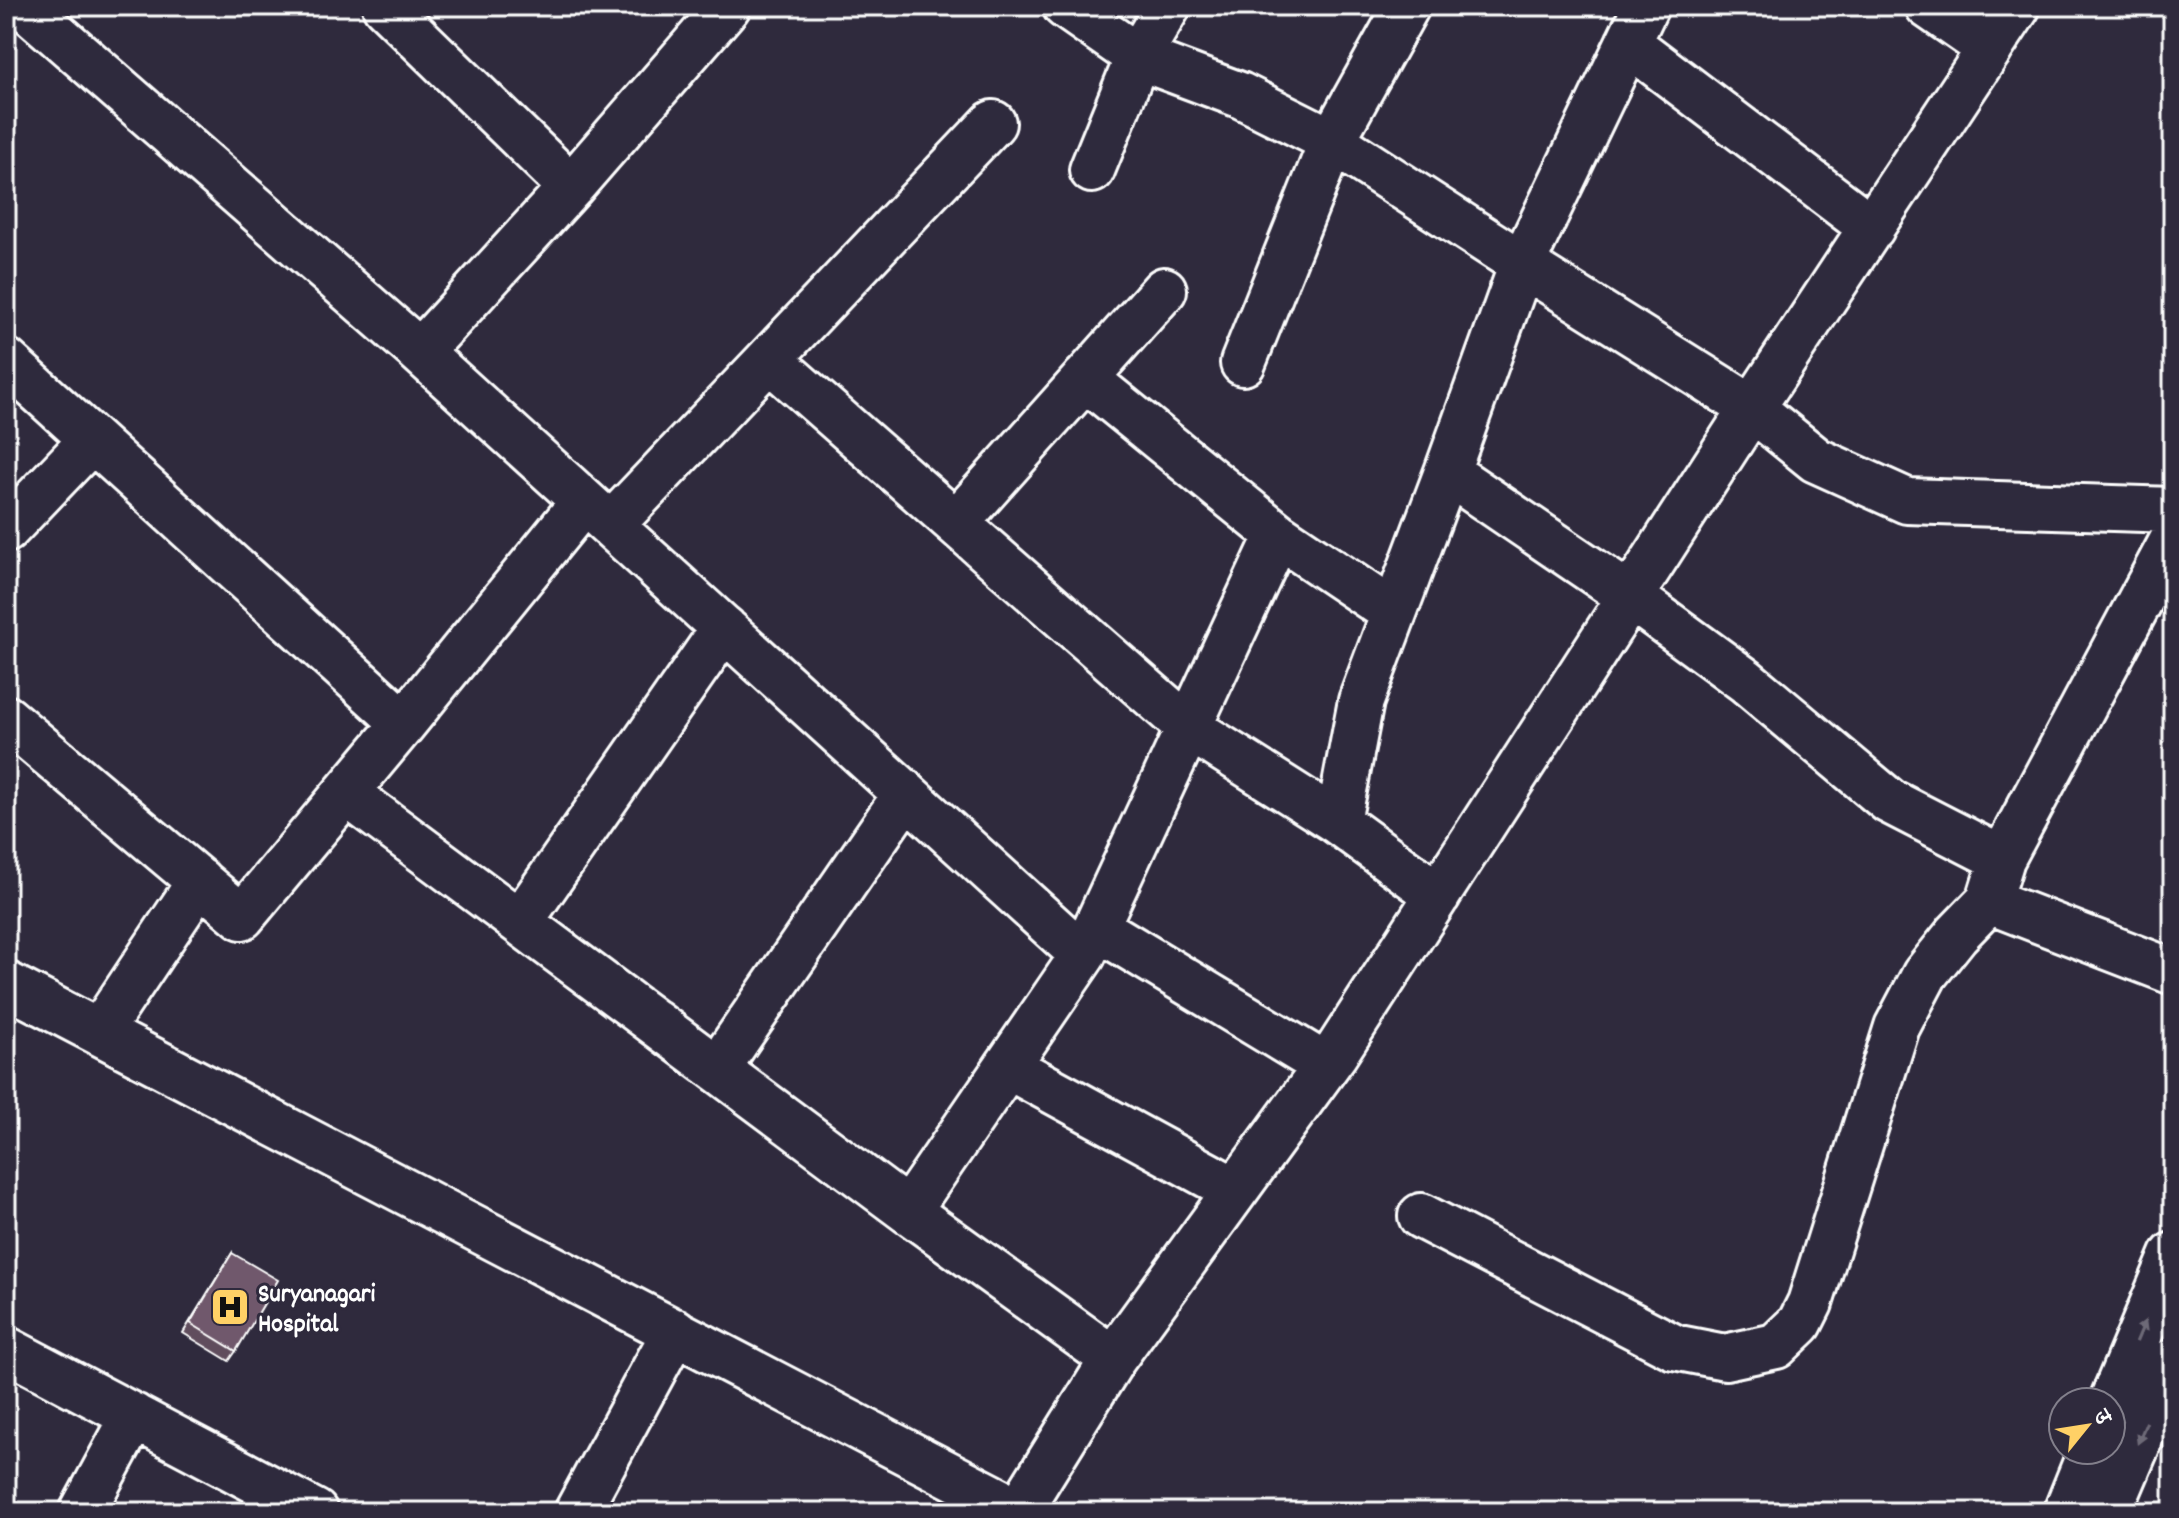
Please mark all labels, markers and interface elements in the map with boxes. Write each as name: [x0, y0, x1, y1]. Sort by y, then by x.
place label: Suryanagari Hospital: [258, 1277, 375, 1344]
hospital icon: Suryanagari Hospital: [209, 1286, 251, 1328]
one-way arrow: [2135, 1319, 2148, 1343]
north arrow: [2047, 1386, 2127, 1466]
text: उ: [2084, 1404, 2119, 1432]
one-way arrow: [2136, 1421, 2149, 1444]

